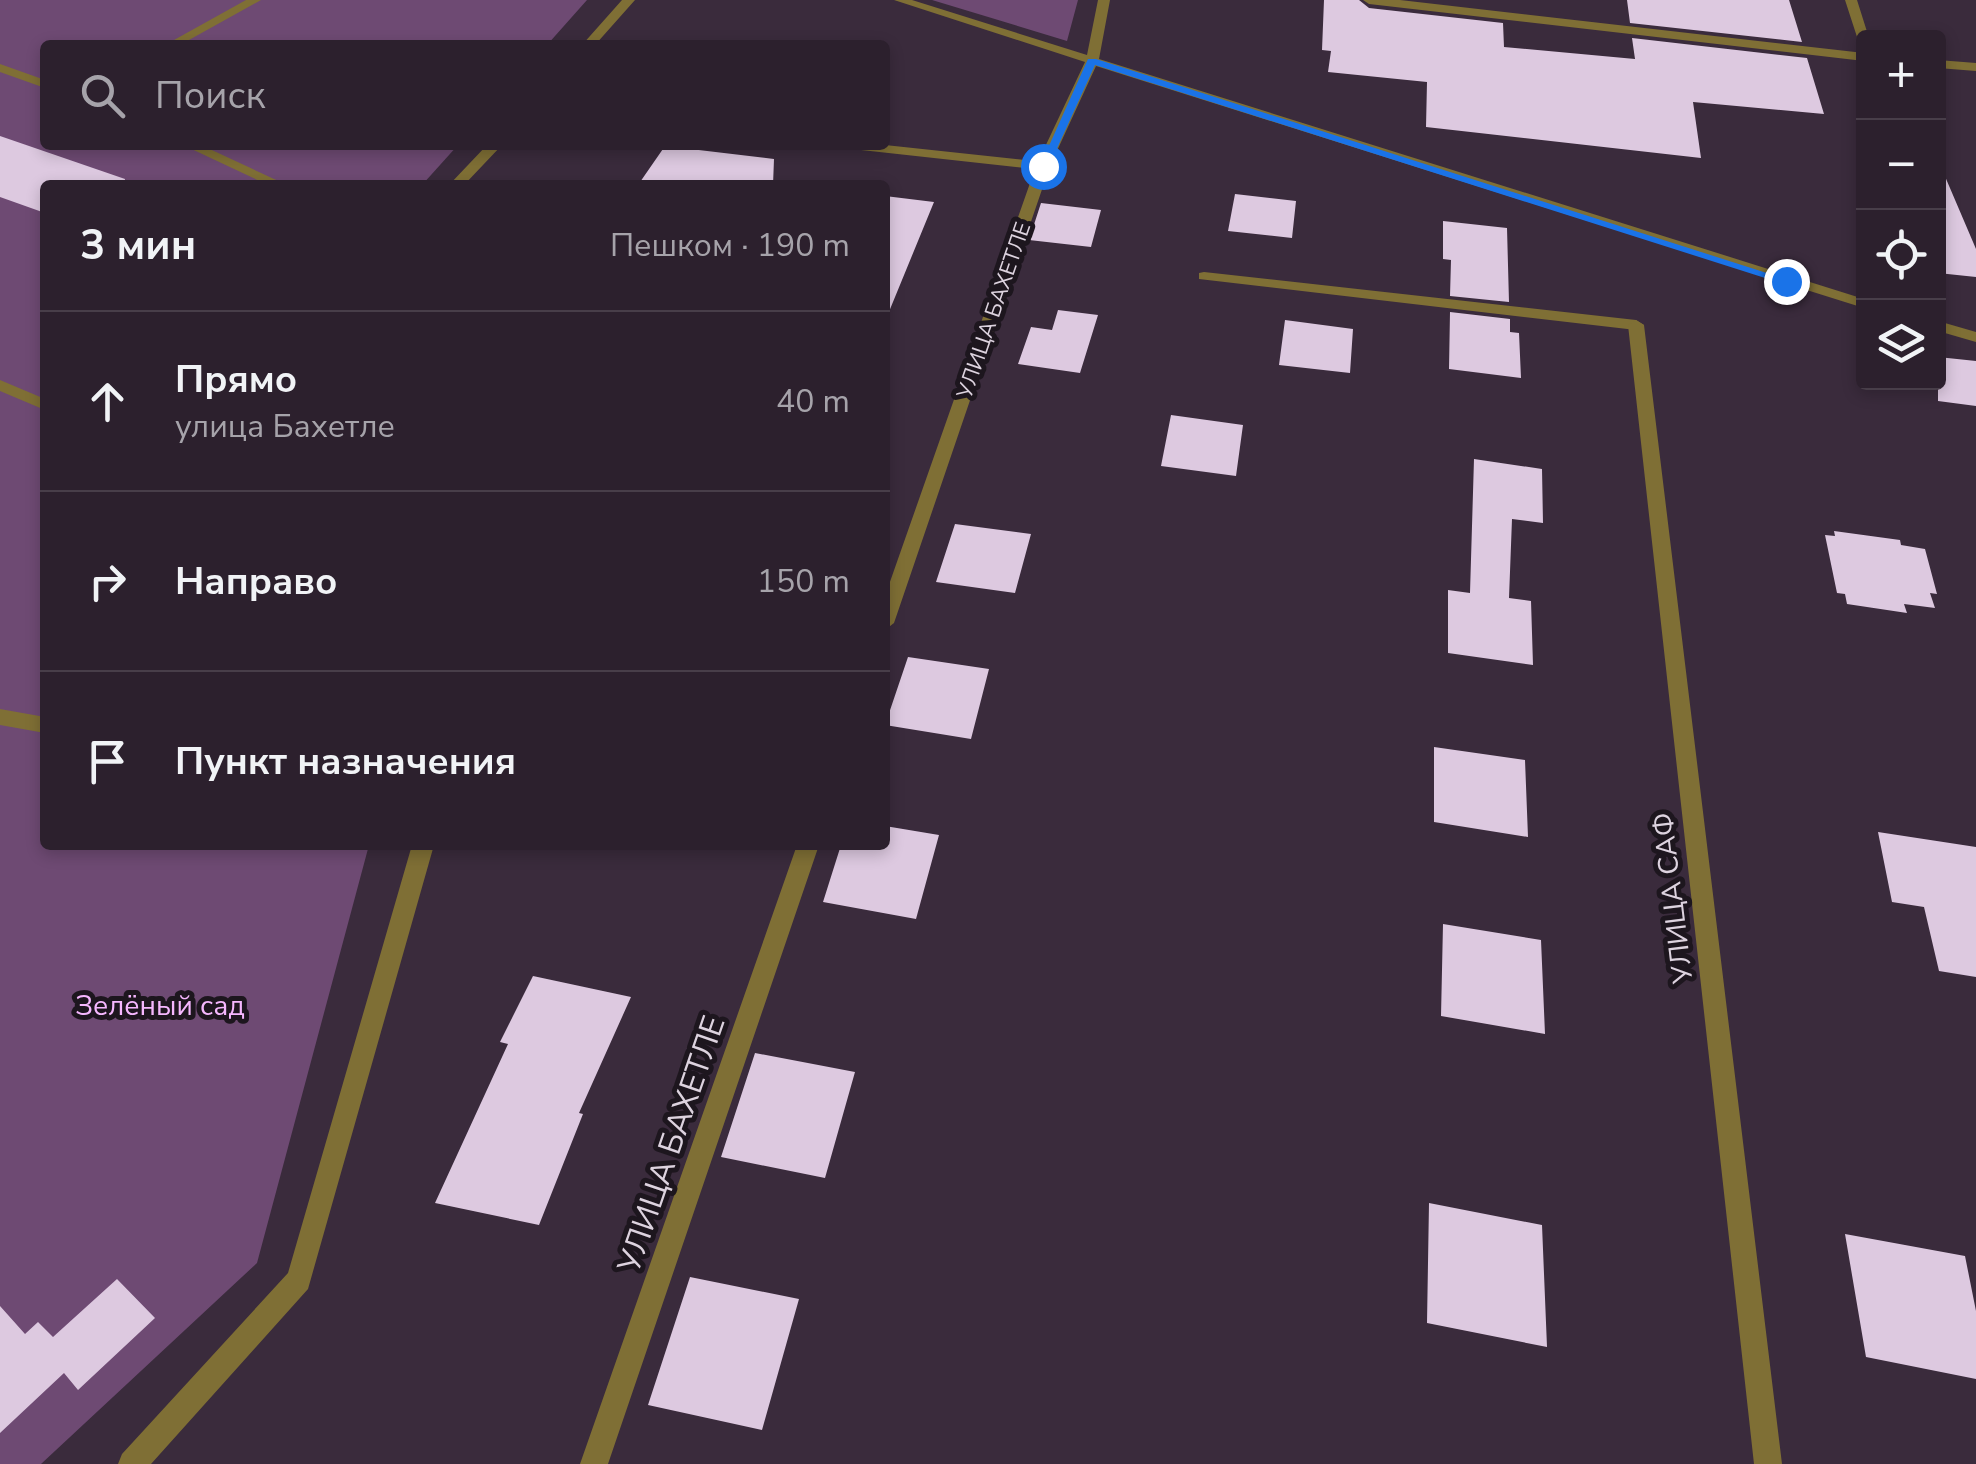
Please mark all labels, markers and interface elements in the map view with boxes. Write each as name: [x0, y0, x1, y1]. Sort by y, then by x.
map controls: [1856, 30, 1946, 390]
button: +: [1856, 30, 1946, 120]
search box: [40, 40, 890, 150]
icon: search: [75, 68, 130, 123]
text: Поиск: [155, 70, 265, 121]
button: −: [1856, 120, 1946, 210]
route start: [1021, 144, 1067, 190]
button: locate: [1856, 210, 1946, 300]
text: 3 мин: [80, 217, 196, 274]
street label: УЛИЦА БАХЕТЛЕ: [949, 218, 1038, 403]
text: Пешком · 190 m: [610, 224, 850, 267]
route end: [1764, 259, 1810, 305]
button: layers: [1856, 300, 1946, 390]
text: Прямо: [175, 354, 297, 405]
icon: ahead: [80, 374, 135, 429]
text: 40 m: [776, 380, 850, 423]
text: улица Бахетле: [175, 405, 395, 448]
icon: right: [80, 554, 135, 609]
text: Направо: [175, 556, 337, 607]
text: 150 m: [757, 560, 850, 603]
icon: arrive: [80, 734, 135, 789]
text: Пункт назначения: [175, 736, 516, 787]
street label: УЛИЦА САФ: [1644, 810, 1702, 986]
park label: Зелёный сад: [75, 987, 245, 1025]
street label: УЛИЦА БАХЕТЛЕ: [607, 1010, 736, 1279]

